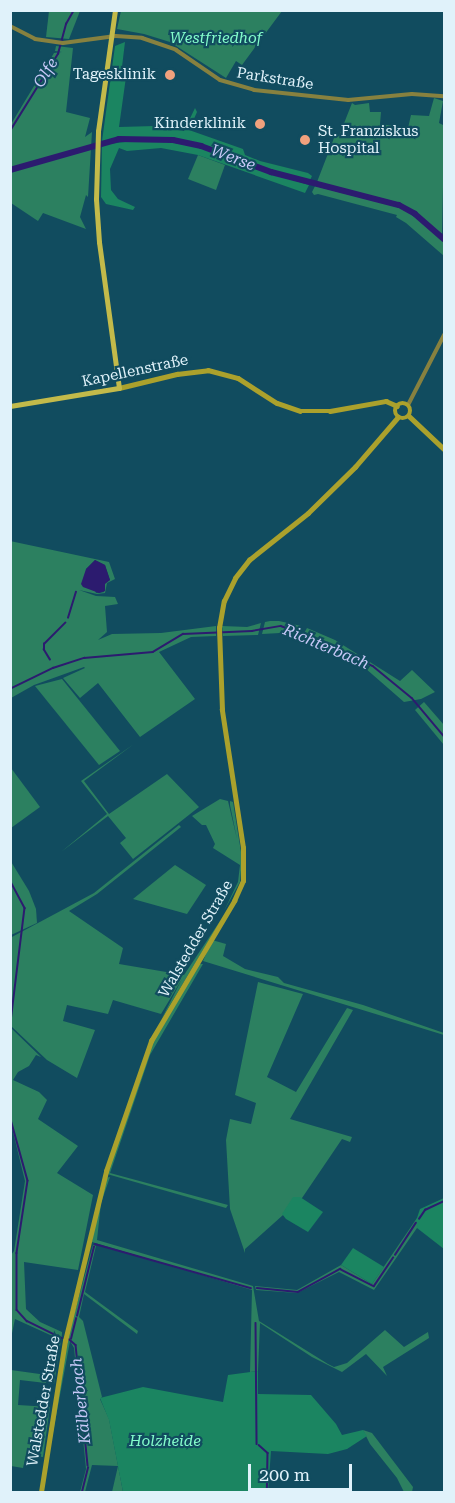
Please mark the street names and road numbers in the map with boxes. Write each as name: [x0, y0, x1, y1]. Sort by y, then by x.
street label: Parkstraße: [235, 64, 315, 94]
street label: Kapellenstraße: [80, 351, 190, 391]
street label: Walstedder Straße: [155, 877, 237, 1001]
street label: Walstedder Straße: [24, 1334, 64, 1468]

